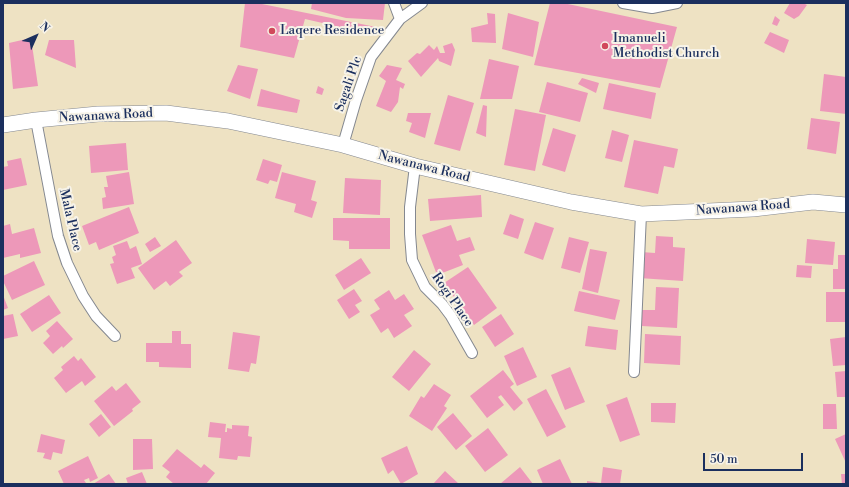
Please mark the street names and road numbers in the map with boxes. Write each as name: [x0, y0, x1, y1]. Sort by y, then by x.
street label: Sagali Plc: [332, 54, 366, 114]
street label: Nawanawa Road: [59, 106, 153, 126]
street label: Nawanawa Road: [376, 148, 472, 186]
street label: Mala Place: [55, 187, 85, 253]
street label: Nawanawa Road: [695, 197, 791, 219]
street label: Rogi Place: [428, 270, 476, 330]

